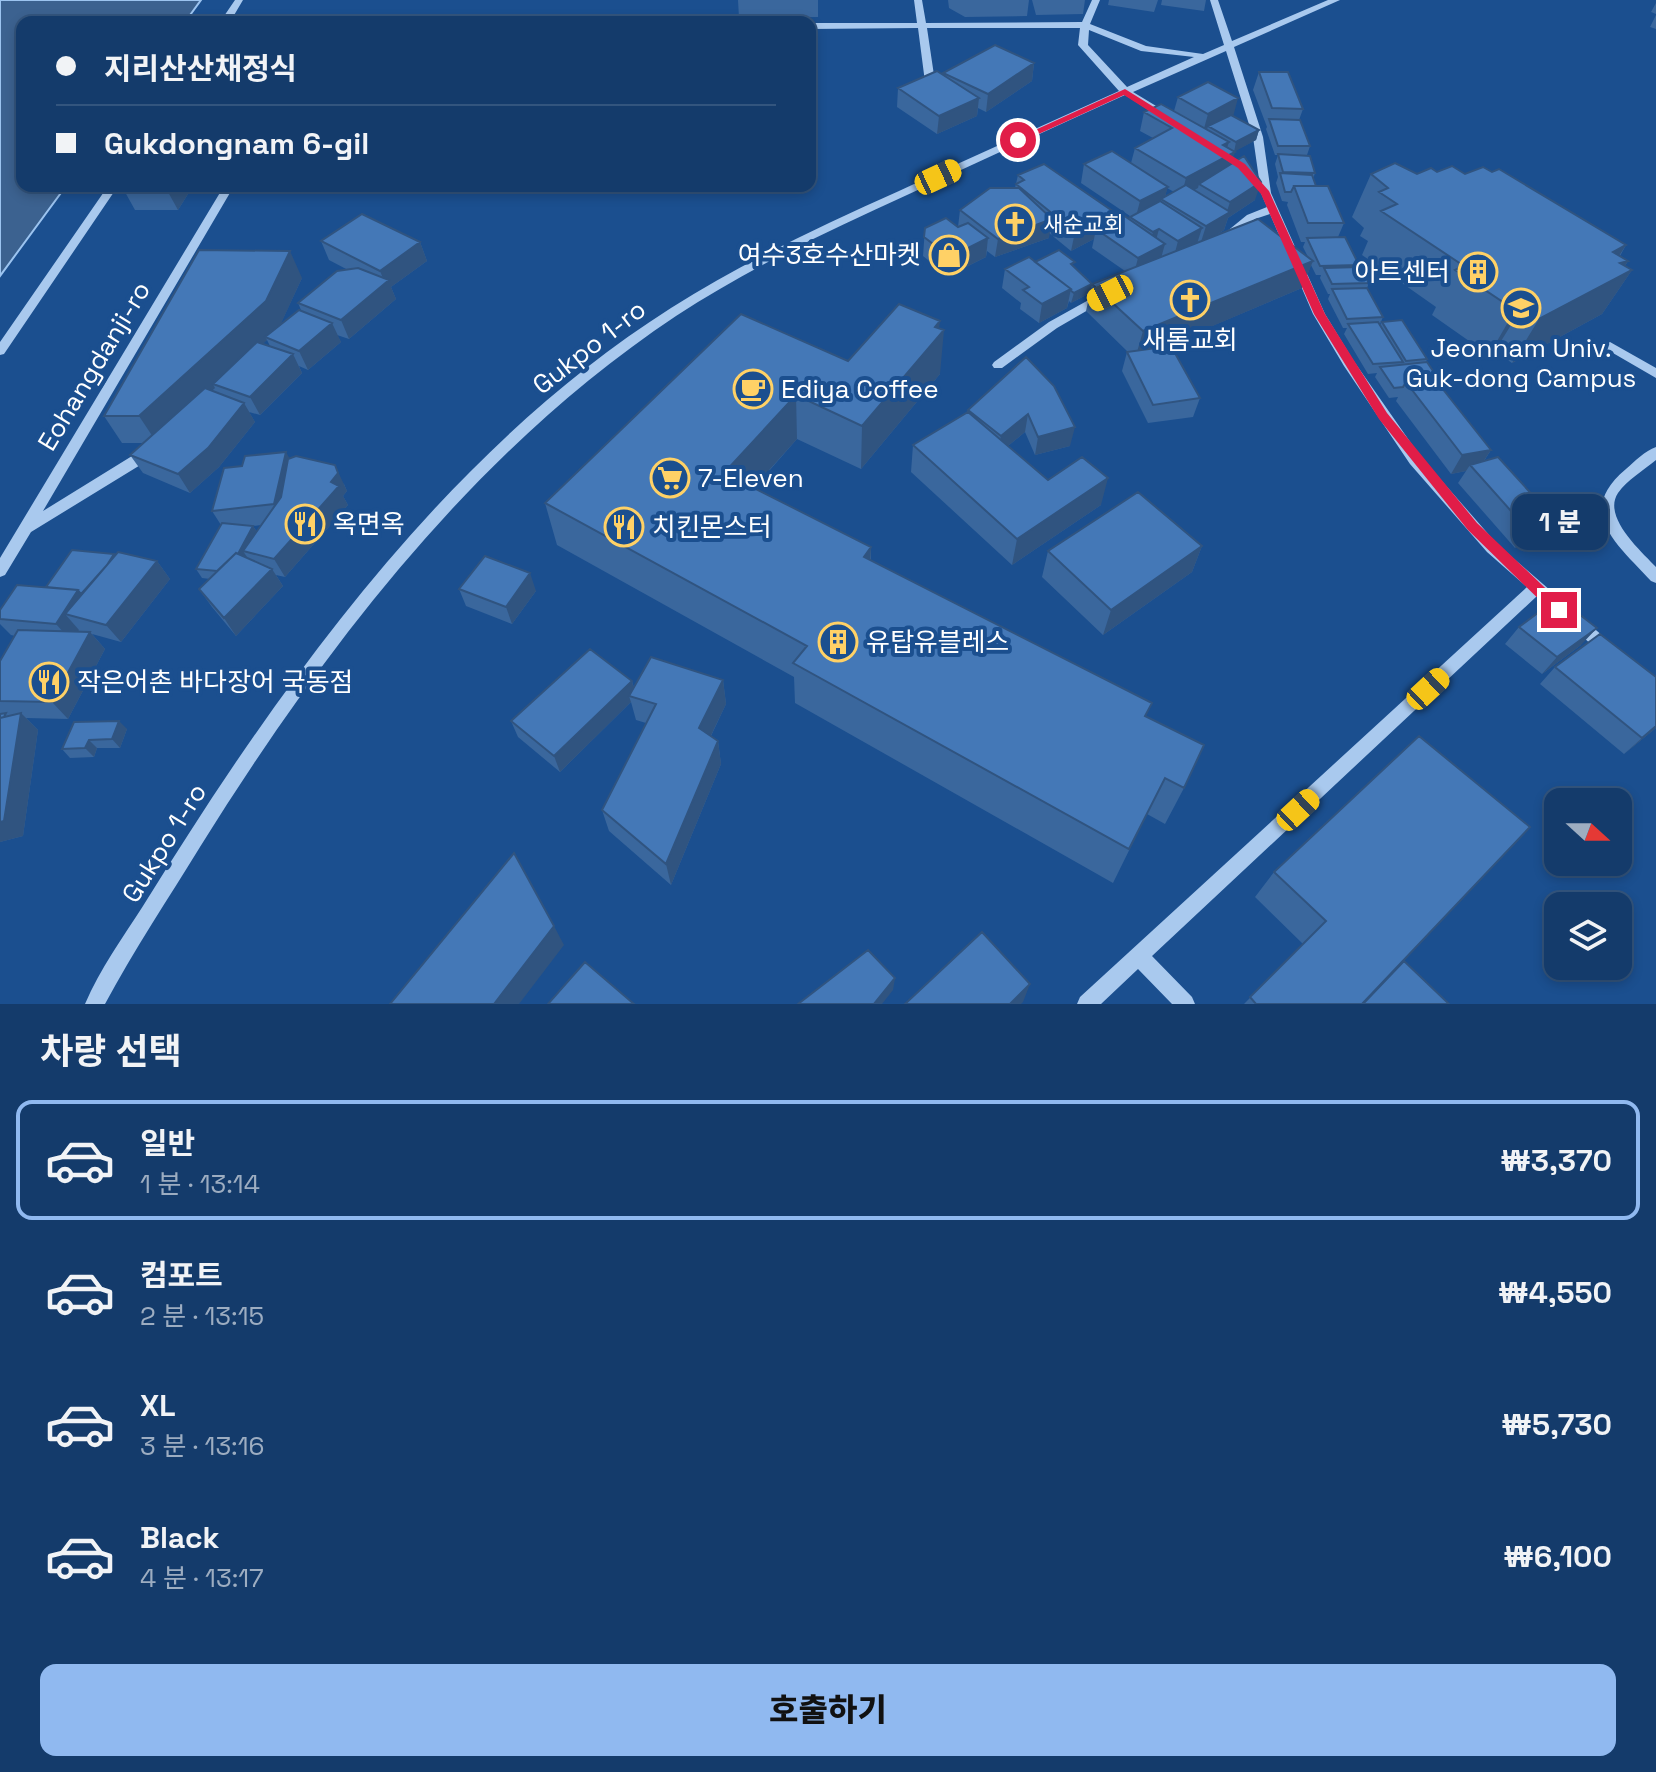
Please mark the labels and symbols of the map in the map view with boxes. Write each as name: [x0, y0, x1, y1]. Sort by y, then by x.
route start: [1000, 122, 1036, 158]
car: [911, 156, 965, 198]
church icon: 새순교회: [994, 203, 1036, 245]
place label: 새순교회: [1043, 210, 1124, 238]
shop icon: 여수3호수산마켓: [928, 234, 970, 276]
place label: 여수3호수산마켓: [738, 238, 921, 272]
building icon: 아트센터: [1457, 251, 1499, 293]
place label: 아트센터: [1354, 255, 1450, 289]
car: [1083, 271, 1137, 315]
street label: Eohangdanji-ro: [30, 275, 158, 457]
church icon: 새롬교회: [1169, 279, 1211, 321]
school or university icon: Jeonnam Univ. Guk-dong Campus: [1500, 287, 1542, 329]
street label: Gukpo 1-ro: [525, 292, 653, 402]
place label: 새롬교회: [1142, 323, 1238, 357]
place label: Jeonnam Univ. Guk-dong Campus: [1406, 331, 1636, 395]
cafe icon: Ediya Coffee: [732, 368, 774, 410]
place label: Ediya Coffee: [781, 372, 939, 406]
supermarket icon: 7-Eleven: [649, 457, 691, 499]
place label: 7-Eleven: [698, 461, 804, 495]
callout: 1 분: [1511, 494, 1607, 550]
restaurant icon: 옥면옥: [284, 503, 326, 545]
restaurant icon: 치킨몬스터: [603, 506, 645, 548]
place label: 옥면옥: [333, 507, 405, 541]
place label: 치킨몬스터: [652, 510, 772, 544]
route end: [1541, 592, 1577, 628]
building icon: 유탑유블레스: [817, 621, 859, 663]
place label: 유탑유블레스: [866, 625, 1010, 659]
restaurant icon: 작은어촌 바다장어 국동점: [28, 661, 70, 703]
car: [1402, 664, 1454, 714]
place label: 작은어촌 바다장어 국동점: [77, 665, 353, 699]
street label: Gukpo 1-ro: [114, 777, 214, 909]
car: [1272, 785, 1324, 835]
north arrow: [1544, 788, 1632, 876]

